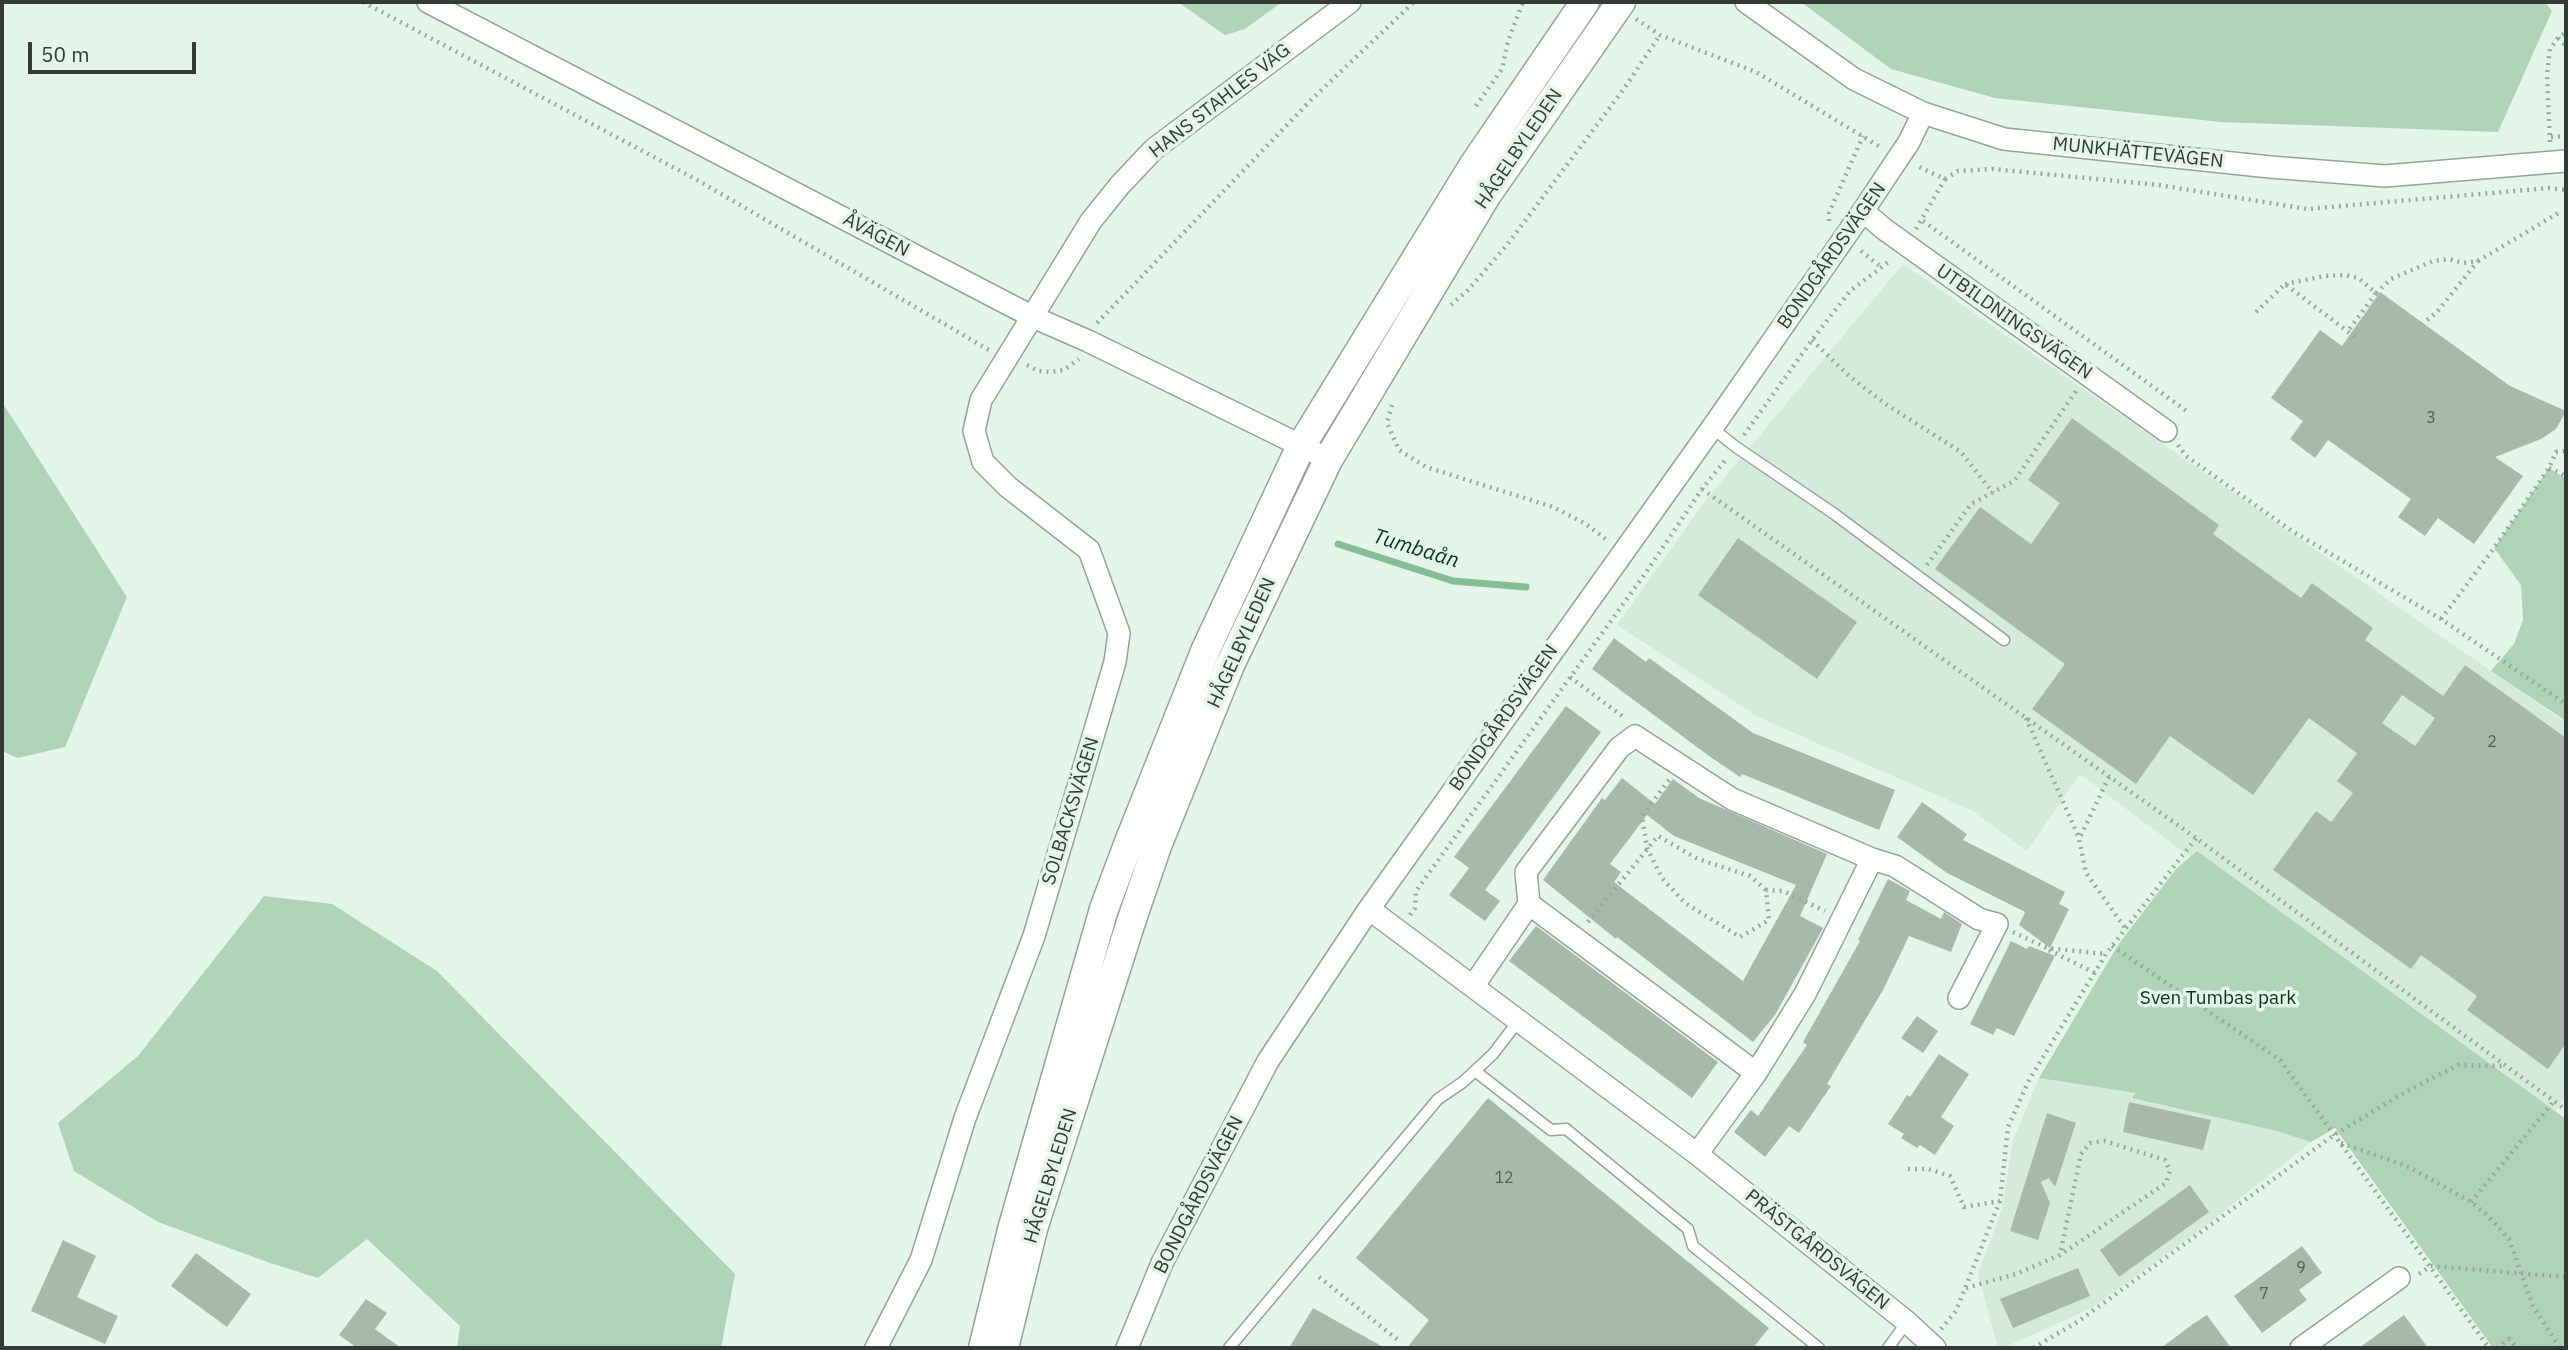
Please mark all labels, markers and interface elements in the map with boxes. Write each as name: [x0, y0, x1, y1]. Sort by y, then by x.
scale bar: [32, 28, 200, 72]
street label: HANS STAHLES VÄG: [1145, 39, 1295, 163]
text: 50 m: [41, 40, 90, 68]
street label: HÅGELBYLEDEN: [1470, 85, 1568, 213]
street label: MUNKHÄTTEVÄGEN: [2051, 133, 2225, 173]
street label: BONDGÅRDSVÄGEN: [1773, 178, 1891, 334]
street label: ÅVÄGEN: [839, 208, 913, 262]
street label: UTBILDNINGSVÄGEN: [1932, 260, 2096, 384]
house number: 3: [2426, 408, 2436, 428]
water label: Tumbaån: [1370, 524, 1462, 574]
street label: HÅGELBYLEDEN: [1203, 574, 1281, 712]
street label: BONDGÅRDSVÄGEN: [1445, 640, 1563, 796]
house number: 2: [2487, 732, 2497, 752]
street label: SOLBACKSVÄGEN: [1038, 734, 1104, 888]
park label: Sven Tumbas park: [2140, 988, 2296, 1010]
street label: HÅGELBYLEDEN: [1020, 1106, 1082, 1246]
street label: BONDGÅRDSVÄGEN: [1149, 1112, 1249, 1278]
house number: 12: [1494, 1168, 1514, 1188]
street label: PRÄSTGÅRDSVÄGEN: [1740, 1185, 1894, 1315]
house number: 9: [2296, 1258, 2306, 1278]
house number: 7: [2259, 1284, 2269, 1304]

